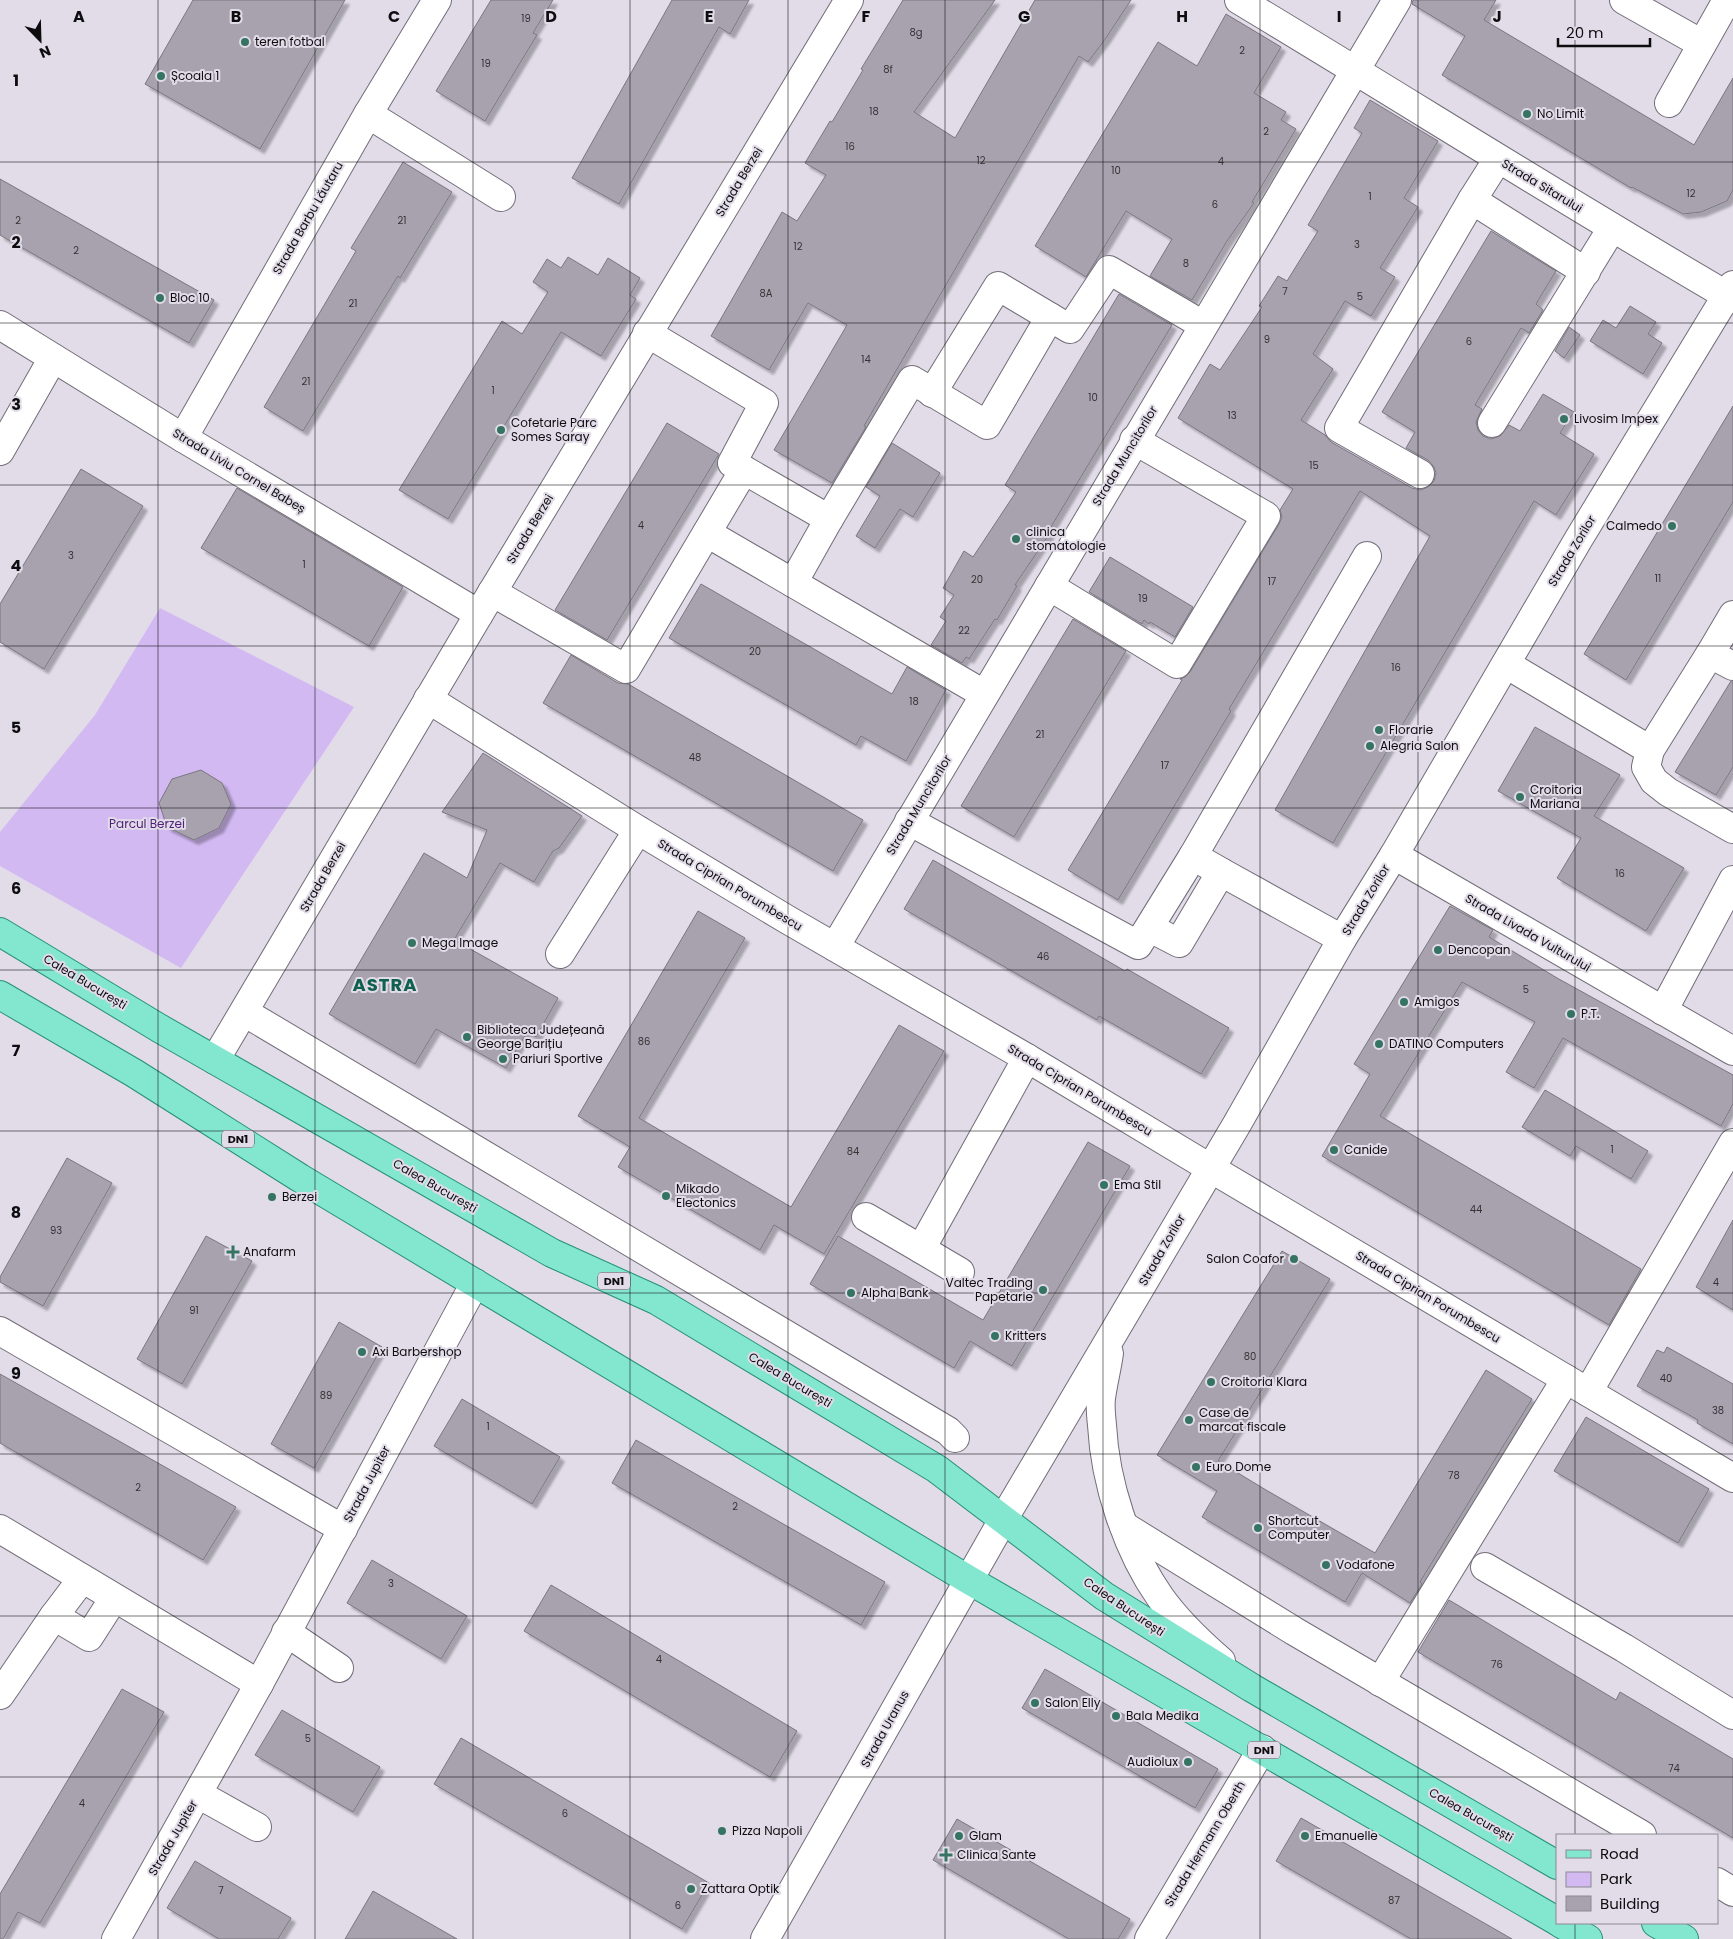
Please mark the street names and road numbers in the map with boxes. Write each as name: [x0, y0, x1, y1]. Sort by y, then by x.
street label: Strada Berzei: [711, 144, 766, 220]
street label: Strada Sitarului: [1499, 155, 1586, 216]
street label: Strada Barbu Lăutaru: [268, 158, 347, 277]
street label: Strada Muncitorilor: [1088, 402, 1161, 509]
street label: Strada Liviu Cornel Babeș: [170, 424, 309, 517]
street label: Strada Berzei: [502, 491, 557, 567]
street label: Strada Zorilor: [1544, 512, 1600, 589]
street label: Strada Muncitorilor: [882, 751, 955, 858]
street label: Strada Ciprian Porumbescu: [655, 835, 806, 935]
street label: Strada Berzei: [296, 838, 350, 915]
street label: Strada Zorilor: [1338, 861, 1394, 938]
street label: Strada Livada Vulturului: [1462, 890, 1594, 976]
street label: Calea București: [40, 950, 130, 1013]
street label: Strada Ciprian Porumbescu: [1005, 1040, 1156, 1140]
road number: DN1: [222, 1130, 254, 1148]
street label: Calea București: [390, 1155, 480, 1217]
street label: Strada Zorilor: [1134, 1210, 1189, 1289]
street label: Strada Ciprian Porumbescu: [1353, 1247, 1504, 1347]
road number: DN1: [598, 1272, 630, 1290]
street label: Calea București: [745, 1348, 835, 1411]
street label: Strada Jupiter: [339, 1442, 394, 1525]
street label: Calea București: [1080, 1573, 1168, 1640]
street label: Strada Uranus: [856, 1687, 913, 1770]
road number: DN1: [1248, 1742, 1280, 1758]
street label: Strada Hermann Oberth: [1160, 1778, 1249, 1910]
street label: Calea București: [1426, 1784, 1516, 1846]
street label: Strada Jupiter: [144, 1796, 201, 1879]

